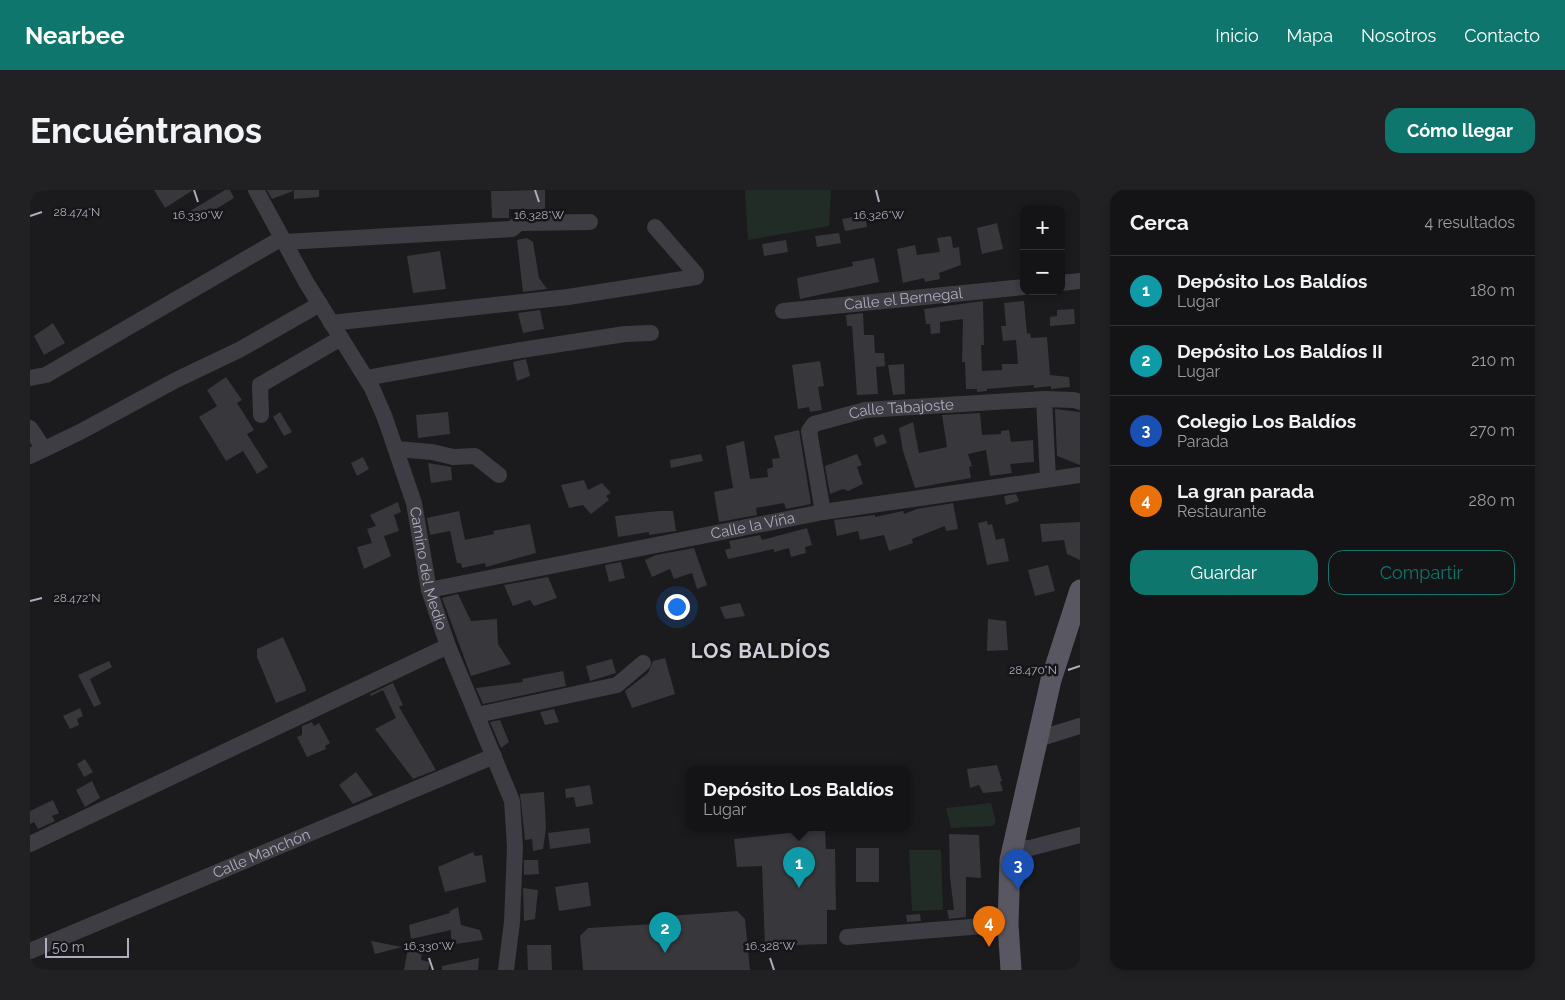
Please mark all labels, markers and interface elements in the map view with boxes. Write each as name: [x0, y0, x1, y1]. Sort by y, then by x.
text: Nearbee: [25, 21, 125, 50]
text: Inicio: [1215, 25, 1259, 46]
text: Mapa: [1287, 25, 1333, 46]
text: Nosotros: [1361, 25, 1436, 46]
text: Contacto: [1464, 25, 1540, 46]
button: Cómo llegar: [1385, 108, 1535, 153]
text: Encuéntranos: [30, 110, 262, 151]
text: 28.474°N: [54, 205, 100, 219]
map controls: [1020, 205, 1065, 295]
button: +: [1020, 205, 1065, 250]
text: 16.330°W: [173, 208, 224, 222]
text: 16.328°W: [514, 208, 565, 222]
text: 16.326°W: [854, 208, 905, 222]
text: Cerca: [1130, 210, 1189, 235]
text: 4 resultados: [1425, 213, 1515, 232]
button: −: [1020, 250, 1065, 295]
text: Depósito Los Baldíos: [1177, 270, 1367, 292]
text: 1: [1142, 281, 1150, 300]
text: 180 m: [1470, 281, 1515, 300]
street label: Calle el Bernegal: [843, 284, 964, 314]
text: Lugar: [1177, 292, 1220, 311]
text: Depósito Los Baldíos II: [1177, 340, 1383, 362]
text: 2: [1141, 351, 1151, 370]
text: 210 m: [1471, 351, 1515, 370]
text: Lugar: [1177, 362, 1220, 381]
street label: Calle Tabajoste: [847, 396, 955, 423]
text: Colegio Los Baldíos: [1177, 410, 1356, 432]
text: 3: [1142, 421, 1150, 440]
text: 270 m: [1470, 421, 1515, 440]
text: Parada: [1177, 432, 1229, 451]
text: La gran parada: [1177, 480, 1314, 502]
text: 4: [1141, 491, 1151, 510]
text: 280 m: [1469, 491, 1515, 510]
text: Restaurante: [1177, 502, 1266, 521]
street label: Camino del Medio: [406, 505, 451, 632]
street label: Calle la Viña: [709, 509, 796, 543]
button: Guardar: [1130, 550, 1318, 595]
button: Compartir: [1328, 550, 1515, 595]
text: 28.472°N: [53, 591, 101, 605]
your location: [664, 594, 690, 620]
district label: LOS BALDÍOS: [691, 639, 831, 663]
text: 28.470°N: [1009, 663, 1057, 677]
popup: [686, 766, 911, 831]
text: Depósito Los Baldíos: [703, 778, 894, 800]
text: Lugar: [703, 800, 746, 819]
street label: Calle Manchón: [210, 825, 313, 882]
pin: 1: [783, 847, 815, 888]
pin: 3: [1002, 849, 1034, 890]
pin: 4: [973, 906, 1005, 947]
pin: 2: [649, 912, 681, 953]
scale bar: [45, 935, 129, 958]
text: 50 m: [52, 939, 85, 955]
text: 16.330°W: [404, 939, 455, 953]
text: 16.328°W: [745, 939, 796, 953]

